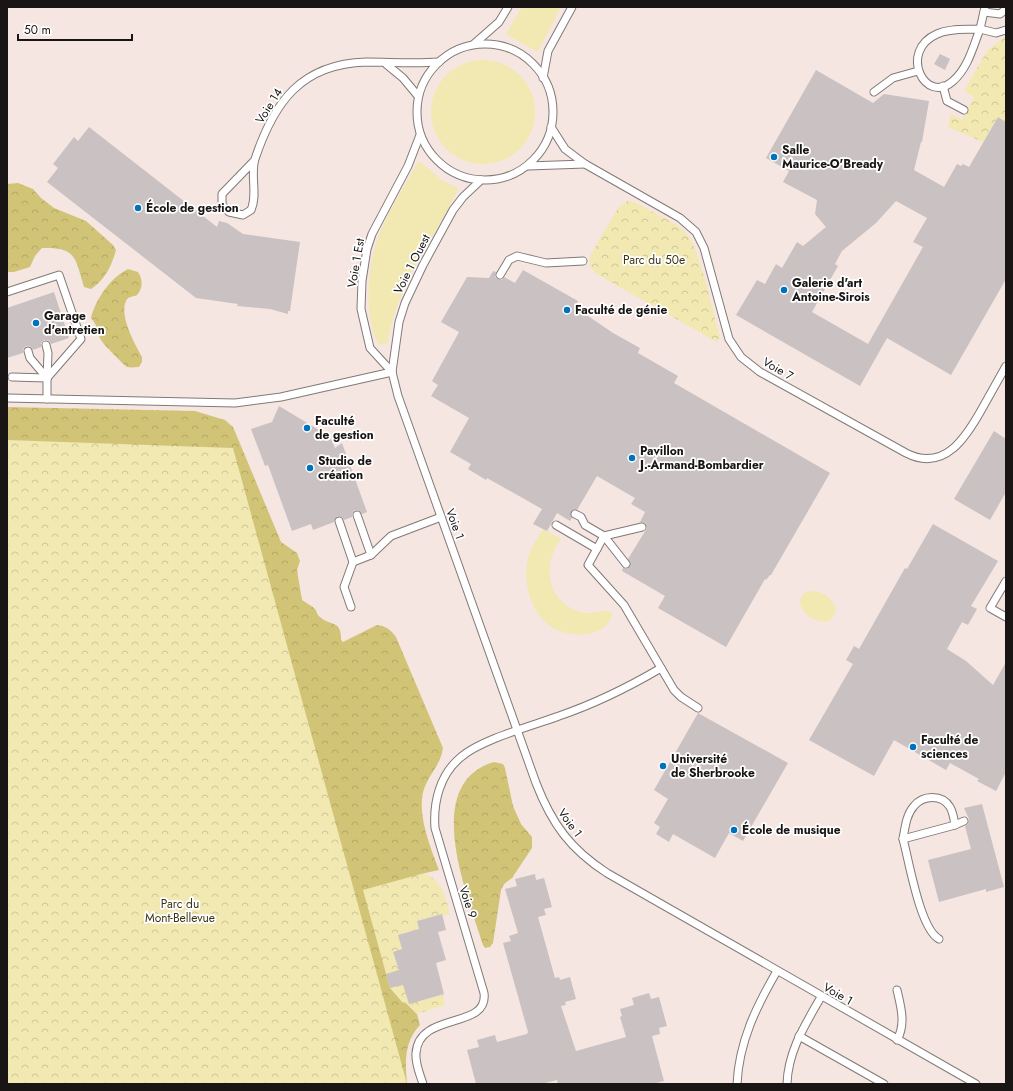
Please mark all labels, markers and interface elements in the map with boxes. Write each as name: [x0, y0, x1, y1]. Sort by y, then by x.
scale bar: [18, 16, 132, 42]
text: 50 m: [24, 21, 51, 39]
street label: Voie 14: [251, 85, 287, 127]
place label: Salle Maurice-O'Bready: [782, 141, 884, 173]
marker: Salle Maurice-O'Bready: [769, 152, 779, 162]
place label: École de gestion: [146, 199, 239, 217]
marker: École de gestion: [133, 203, 143, 213]
street label: Voie 1 Ouest: [389, 231, 435, 297]
street label: Voie 1 Est: [343, 237, 369, 289]
park label: Parc du 50e: [623, 251, 685, 269]
place label: Galerie d'art Antoine-Sirois: [791, 274, 870, 306]
marker: Galerie d'art Antoine-Sirois: [779, 285, 789, 295]
place label: Faculté de génie: [575, 301, 667, 319]
marker: Faculté de génie: [562, 305, 572, 315]
place label: Garage d'entretien: [44, 307, 105, 339]
marker: Garage d'entretien: [31, 318, 41, 328]
street label: Voie 7: [759, 353, 797, 385]
place label: Faculté de gestion: [315, 412, 374, 444]
marker: Faculté de gestion: [302, 423, 312, 433]
place label: Pavillon J.-Armand-Bombardier: [638, 442, 764, 474]
place label: Studio de création: [318, 452, 372, 484]
marker: Pavillon J.-Armand-Bombardier: [627, 453, 637, 463]
marker: Studio de création: [305, 463, 315, 473]
street label: Voie 1: [441, 506, 469, 542]
place label: Faculté de sciences: [921, 731, 979, 763]
marker: Faculté de sciences: [908, 742, 918, 752]
place label: Université de Sherbrooke: [671, 750, 755, 782]
marker: Université de Sherbrooke: [658, 761, 668, 771]
street label: Voie 1: [553, 805, 587, 841]
place label: École de musique: [742, 821, 841, 839]
marker: École de musique: [729, 825, 739, 835]
street label: Voie 9: [454, 883, 482, 921]
park label: Parc du Mont-Bellevue: [145, 895, 215, 927]
street label: Voie 1: [820, 978, 856, 1010]

